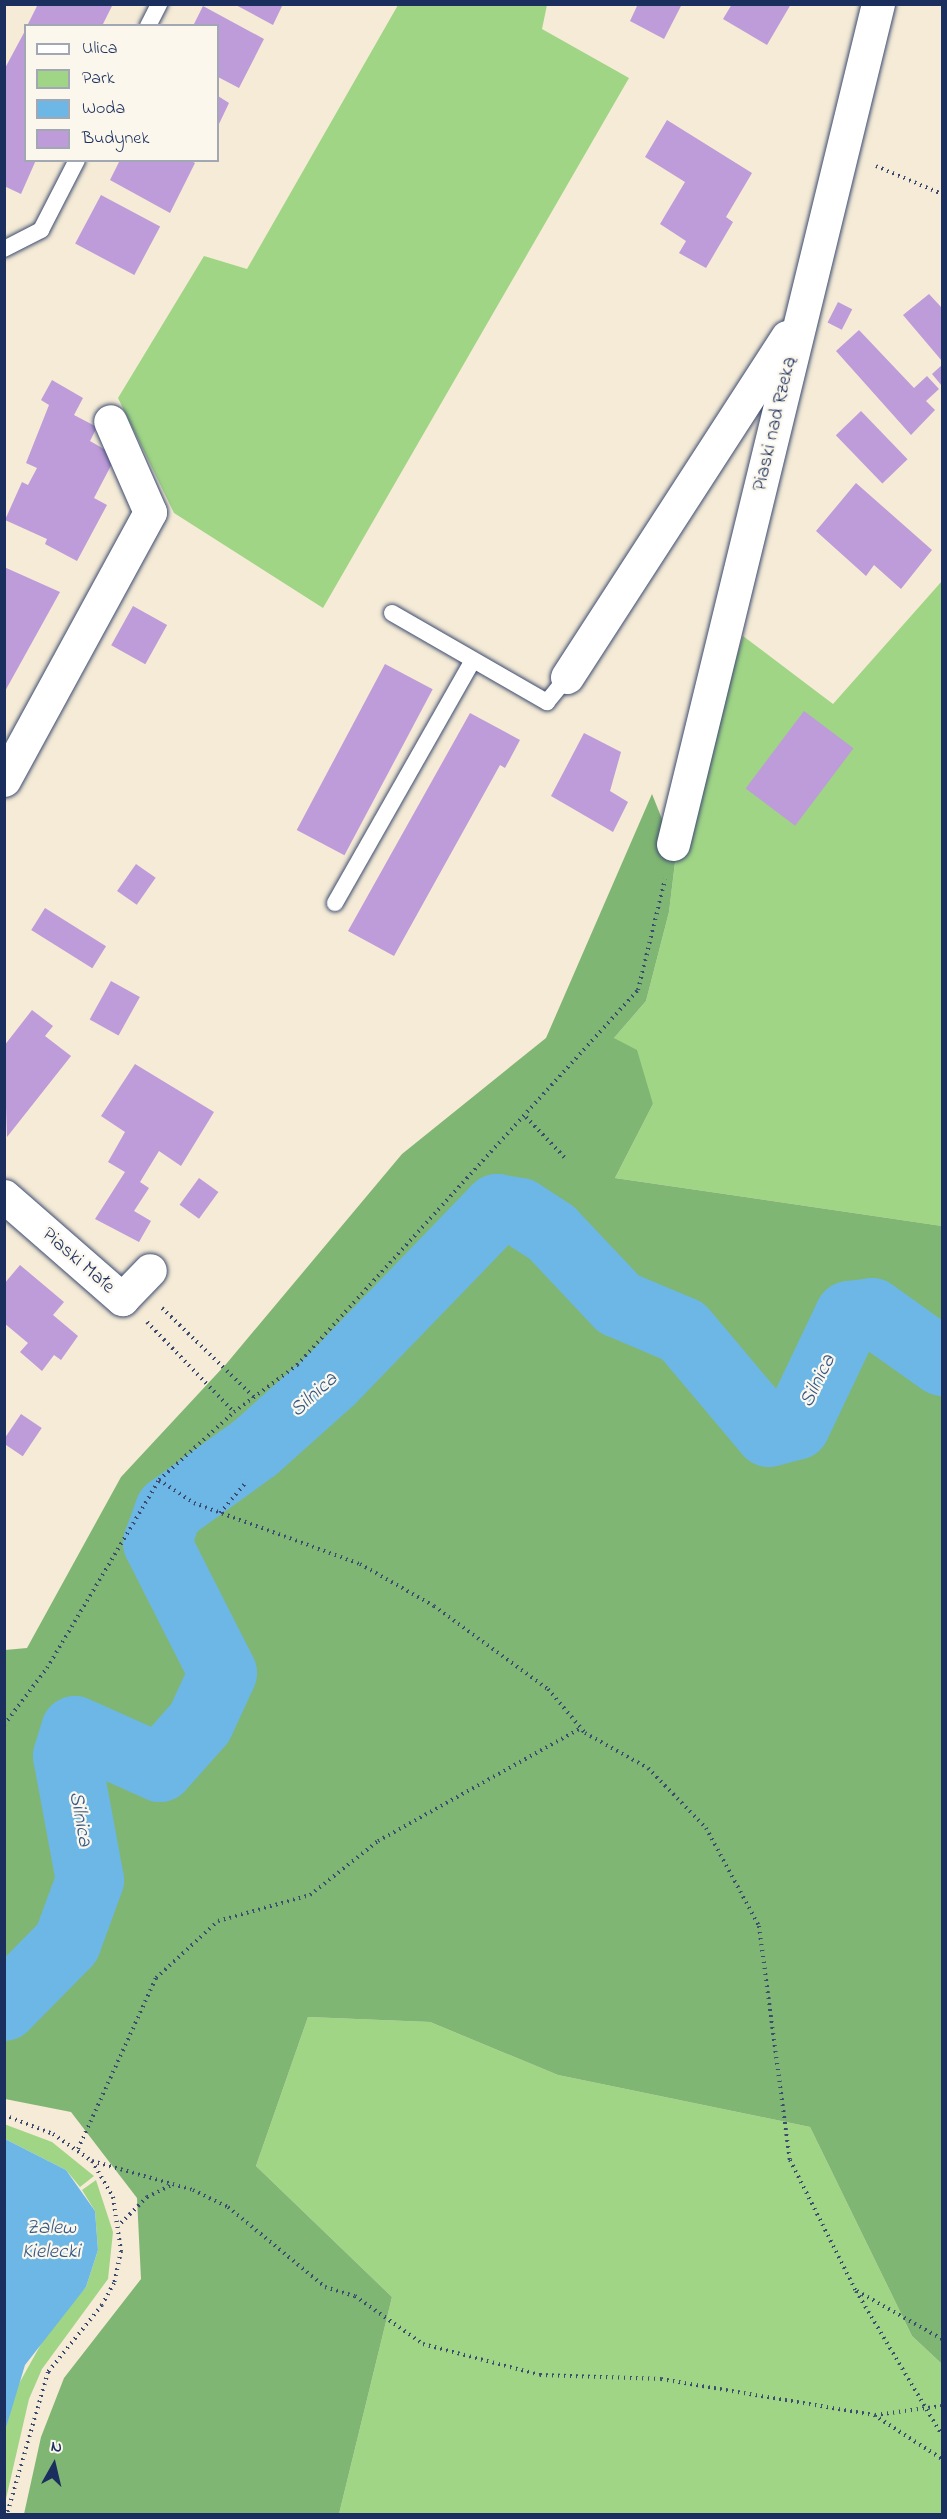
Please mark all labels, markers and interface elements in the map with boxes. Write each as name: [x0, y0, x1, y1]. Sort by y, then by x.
legend: [24, 24, 219, 162]
text: Ulica: [82, 36, 117, 62]
text: Park: [82, 66, 115, 92]
text: Woda: [82, 96, 125, 122]
text: Budynek: [82, 126, 149, 152]
street label: Piaski nad Rzeką: [748, 354, 802, 494]
street label: Piaski Małe: [37, 1223, 119, 1299]
water label: Silnica: [794, 1350, 842, 1412]
water label: Silnica: [285, 1367, 343, 1423]
water label: Silnica: [63, 1789, 97, 1849]
water label: Zalew Kielecki: [22, 2215, 80, 2265]
north arrow: [24, 2435, 84, 2495]
text: N: [49, 2435, 64, 2460]

